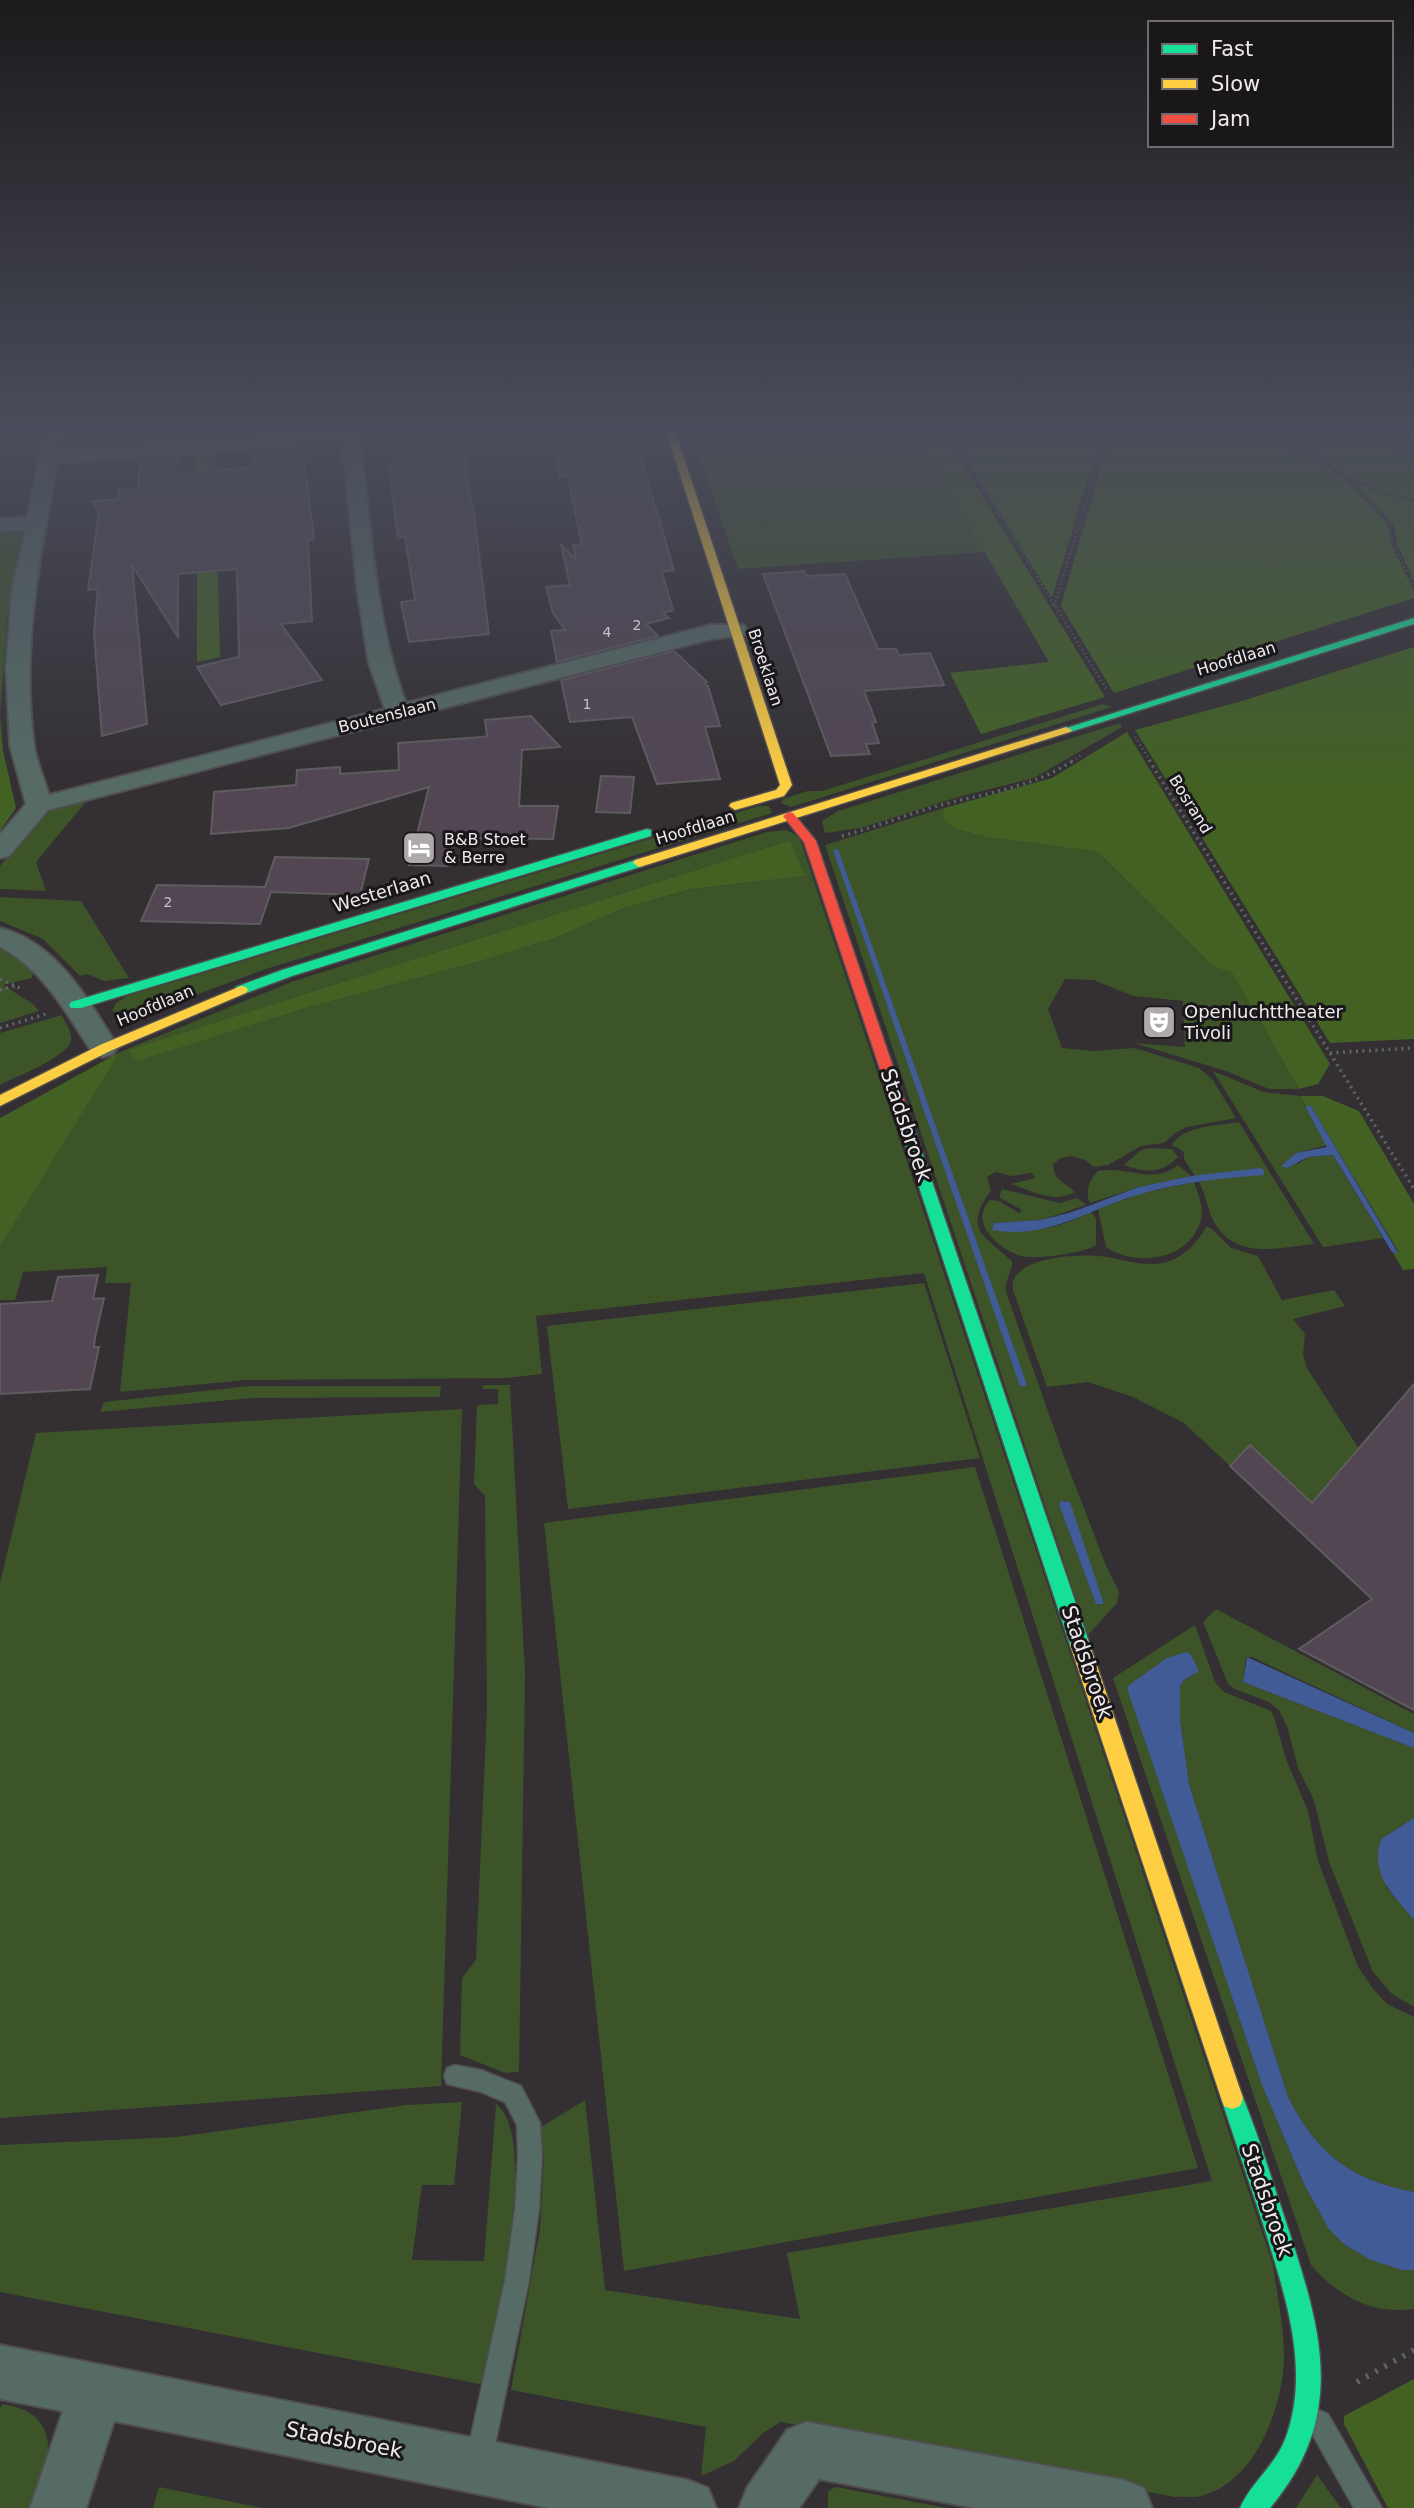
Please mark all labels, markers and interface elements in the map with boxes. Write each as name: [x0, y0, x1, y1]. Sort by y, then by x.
legend: [1148, 21, 1393, 147]
text: Fast: [1211, 37, 1253, 61]
text: Slow: [1211, 72, 1260, 96]
text: Jam: [1209, 107, 1251, 131]
house number: 2: [633, 617, 641, 633]
house number: 4: [603, 624, 612, 640]
street label: Broeklaan: [744, 626, 787, 708]
street label: Hoofdlaan: [1194, 637, 1278, 679]
street label: Boutenslaan: [336, 694, 438, 737]
house number: 1: [583, 696, 591, 712]
street label: Bosrand: [1165, 771, 1216, 837]
street label: Hoofdlaan: [653, 806, 737, 848]
hotel icon: B&B Stoet & Berre: [400, 829, 438, 867]
place label: B&B Stoet & Berre: [444, 830, 526, 867]
street label: Westerlaan: [330, 867, 433, 916]
house number: 2: [164, 894, 172, 910]
street label: Hoofdlaan: [114, 981, 196, 1030]
place label: Openluchttheater Tivoli: [1183, 1001, 1344, 1043]
theatre icon: Openluchttheater Tivoli: [1140, 1003, 1178, 1041]
street label: Stadsbroek: [875, 1065, 937, 1186]
street label: Stadsbroek: [1056, 1602, 1118, 1723]
street label: Stadsbroek: [1236, 2140, 1298, 2261]
street label: Stadsbroek: [284, 2417, 405, 2463]

